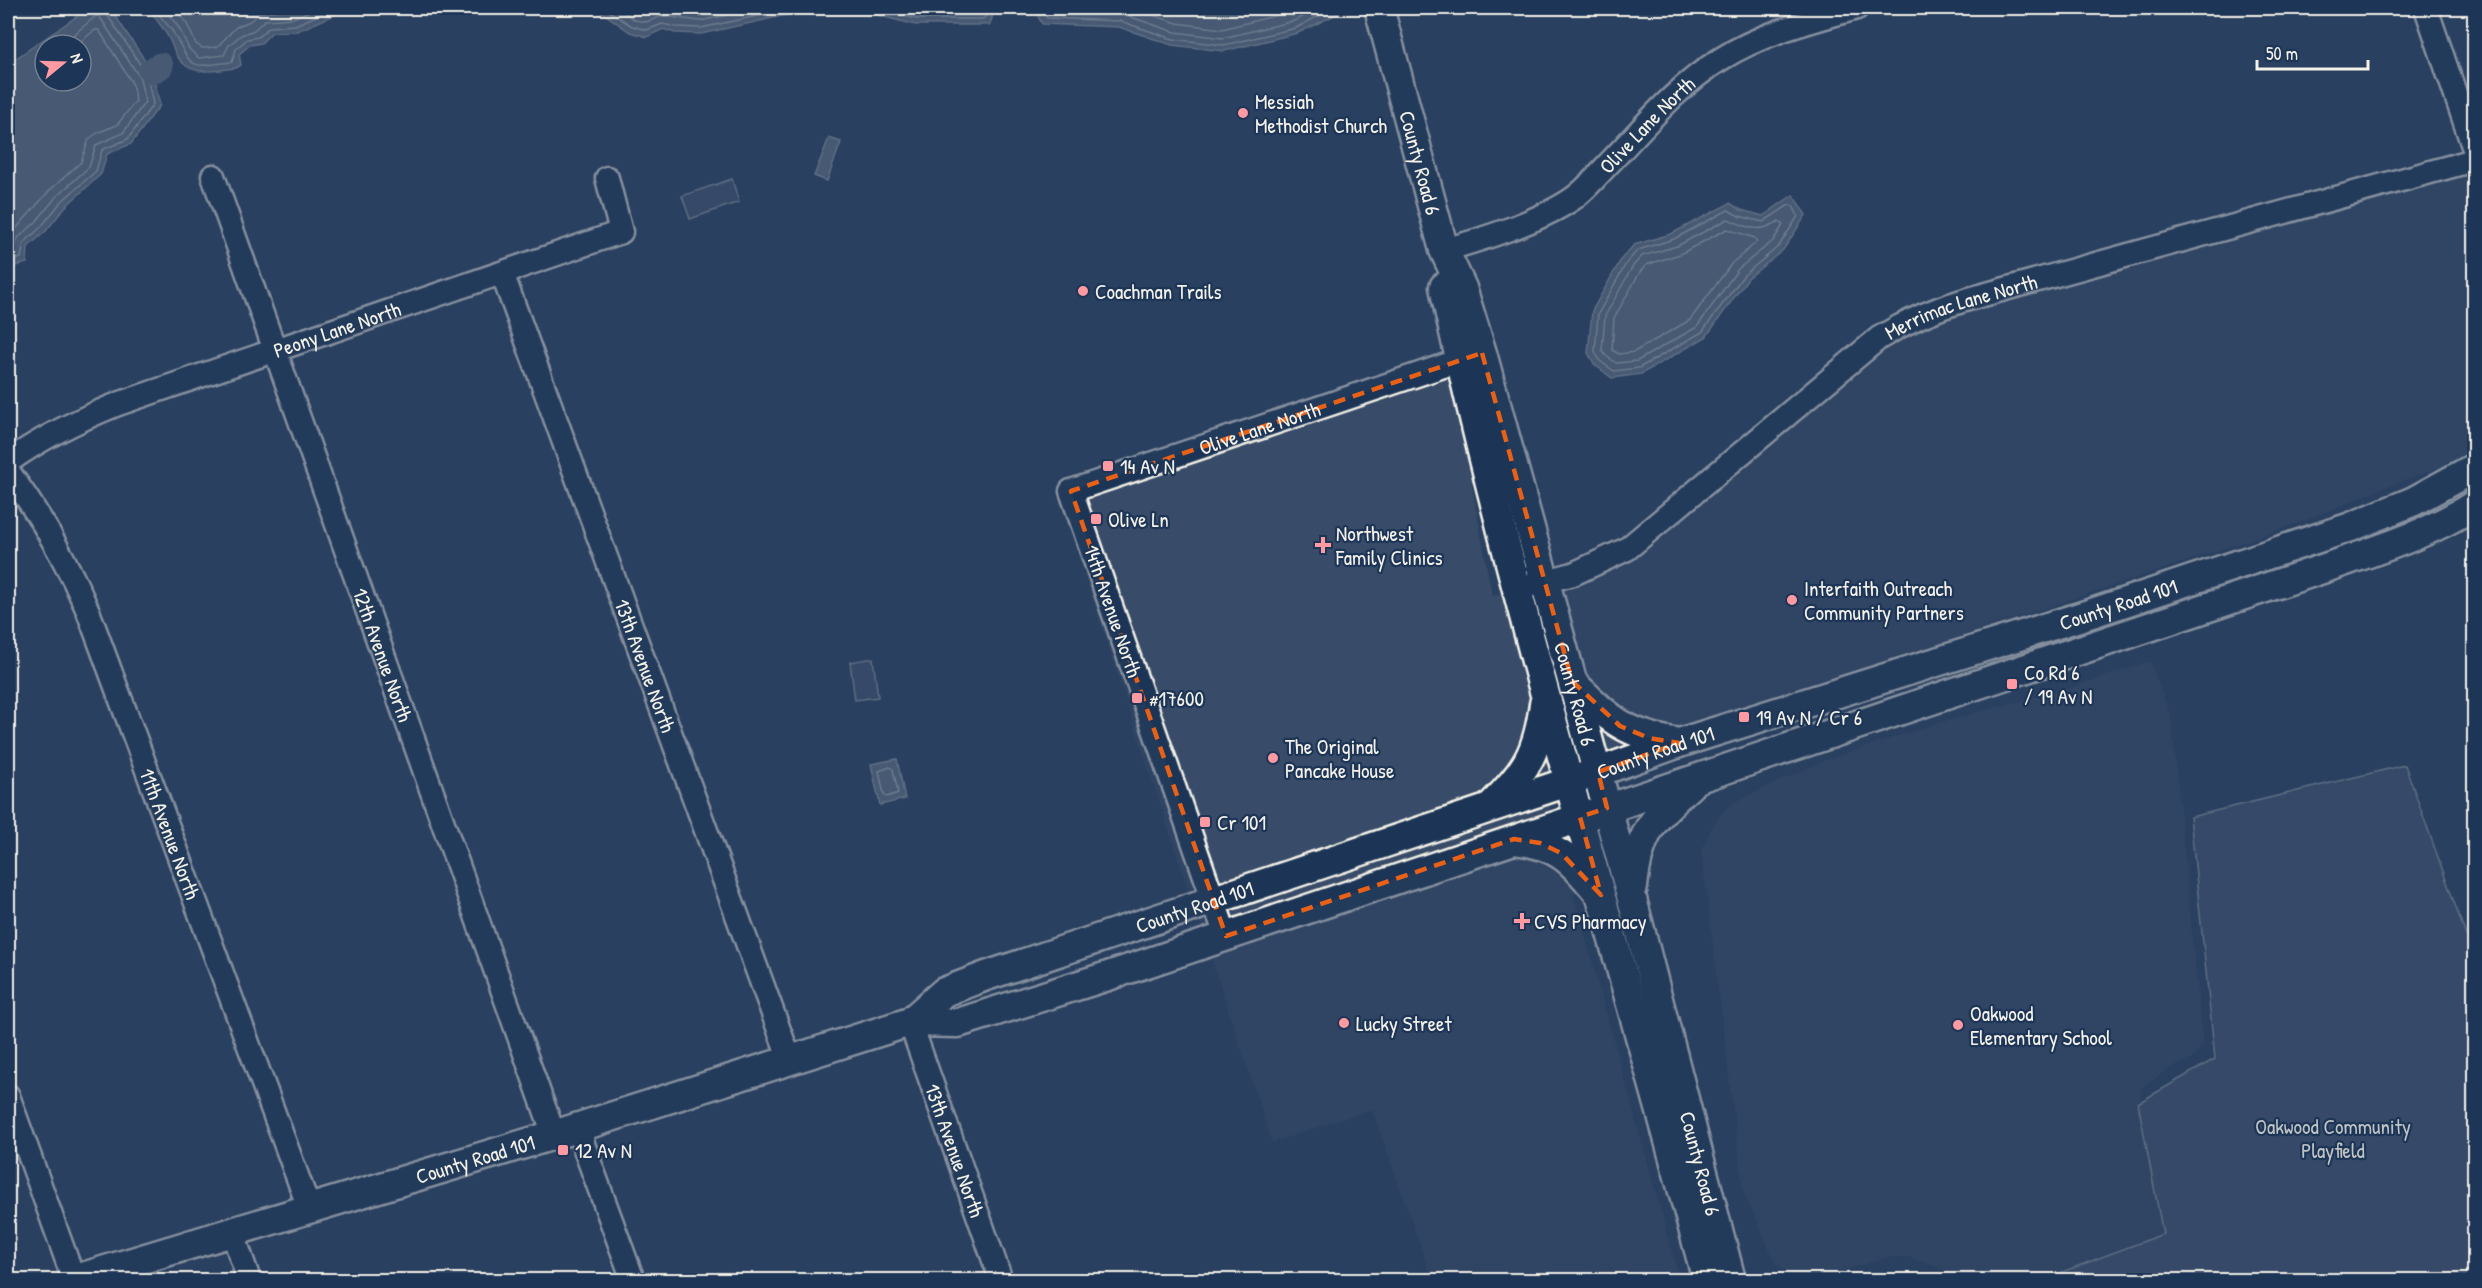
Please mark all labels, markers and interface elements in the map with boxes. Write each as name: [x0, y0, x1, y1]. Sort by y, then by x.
north arrow: [33, 33, 93, 93]
scale bar: [2257, 33, 2368, 71]
text: 50 m: [2266, 41, 2298, 66]
text: N: [65, 51, 89, 66]
street label: Olive Lane North: [1592, 69, 1701, 180]
place label: Messiah Methodist Church: [1255, 87, 1387, 140]
marker: Messiah Methodist Church: [1236, 106, 1250, 120]
street label: County Road 6: [1393, 107, 1448, 218]
street label: Merrimac Lane North: [1879, 266, 2040, 346]
place label: Coachman Trails: [1095, 277, 1222, 306]
marker: Coachman Trails: [1076, 284, 1090, 298]
street label: Peony Lane North: [269, 294, 405, 364]
street label: Olive Lane North: [1195, 394, 1324, 462]
place label: 14 Av N: [1120, 452, 1175, 481]
marker: 14 Av N: [1101, 459, 1115, 473]
place label: Olive Ln: [1108, 505, 1169, 534]
marker: Olive Ln: [1089, 512, 1103, 526]
place label: Northwest Family Clinics: [1335, 519, 1443, 572]
marker: Northwest Family Clinics: [1314, 536, 1332, 554]
street label: 14th Avenue North: [1077, 541, 1149, 681]
street label: County Road 101: [2055, 571, 2181, 637]
place label: Interfaith Outreach Community Partners: [1804, 574, 1964, 627]
street label: 12th Avenue North: [346, 584, 420, 726]
marker: Interfaith Outreach Community Partners: [1785, 593, 1799, 607]
street label: 13th Avenue North: [608, 595, 683, 736]
street label: County Road 6: [1548, 639, 1604, 749]
place label: Co Rd 6 / 19 Av N: [2024, 658, 2093, 711]
marker: Co Rd 6 / 19 Av N: [2005, 677, 2019, 691]
place label: #17600: [1149, 684, 1204, 713]
marker: #17600: [1130, 691, 1144, 705]
place label: 19 Av N / Cr 6: [1756, 703, 1862, 732]
marker: 19 Av N / Cr 6: [1737, 710, 1751, 724]
street label: County Road 101: [1592, 718, 1718, 786]
place label: The Original Pancake House: [1285, 732, 1394, 785]
marker: The Original Pancake House: [1266, 751, 1280, 765]
street label: 11th Avenue North: [133, 764, 208, 904]
place label: Cr 101: [1217, 808, 1266, 837]
marker: Cr 101: [1198, 815, 1212, 829]
street label: County Road 101: [1132, 873, 1257, 940]
place label: CVS Pharmacy: [1534, 907, 1647, 936]
marker: CVS Pharmacy: [1515, 914, 1529, 928]
place label: Oakwood Elementary School: [1970, 999, 2112, 1052]
place label: Lucky Street: [1356, 1009, 1452, 1038]
marker: Lucky Street: [1337, 1016, 1351, 1030]
marker: Oakwood Elementary School: [1951, 1018, 1965, 1032]
street label: 13th Avenue North: [918, 1079, 992, 1221]
street label: County Road 6: [1673, 1108, 1728, 1219]
park label: Oakwood Community Playfield: [2255, 1112, 2411, 1165]
street label: County Road 101: [412, 1127, 538, 1190]
place label: 12 Av N: [575, 1136, 632, 1165]
marker: 12 Av N: [556, 1143, 570, 1157]

